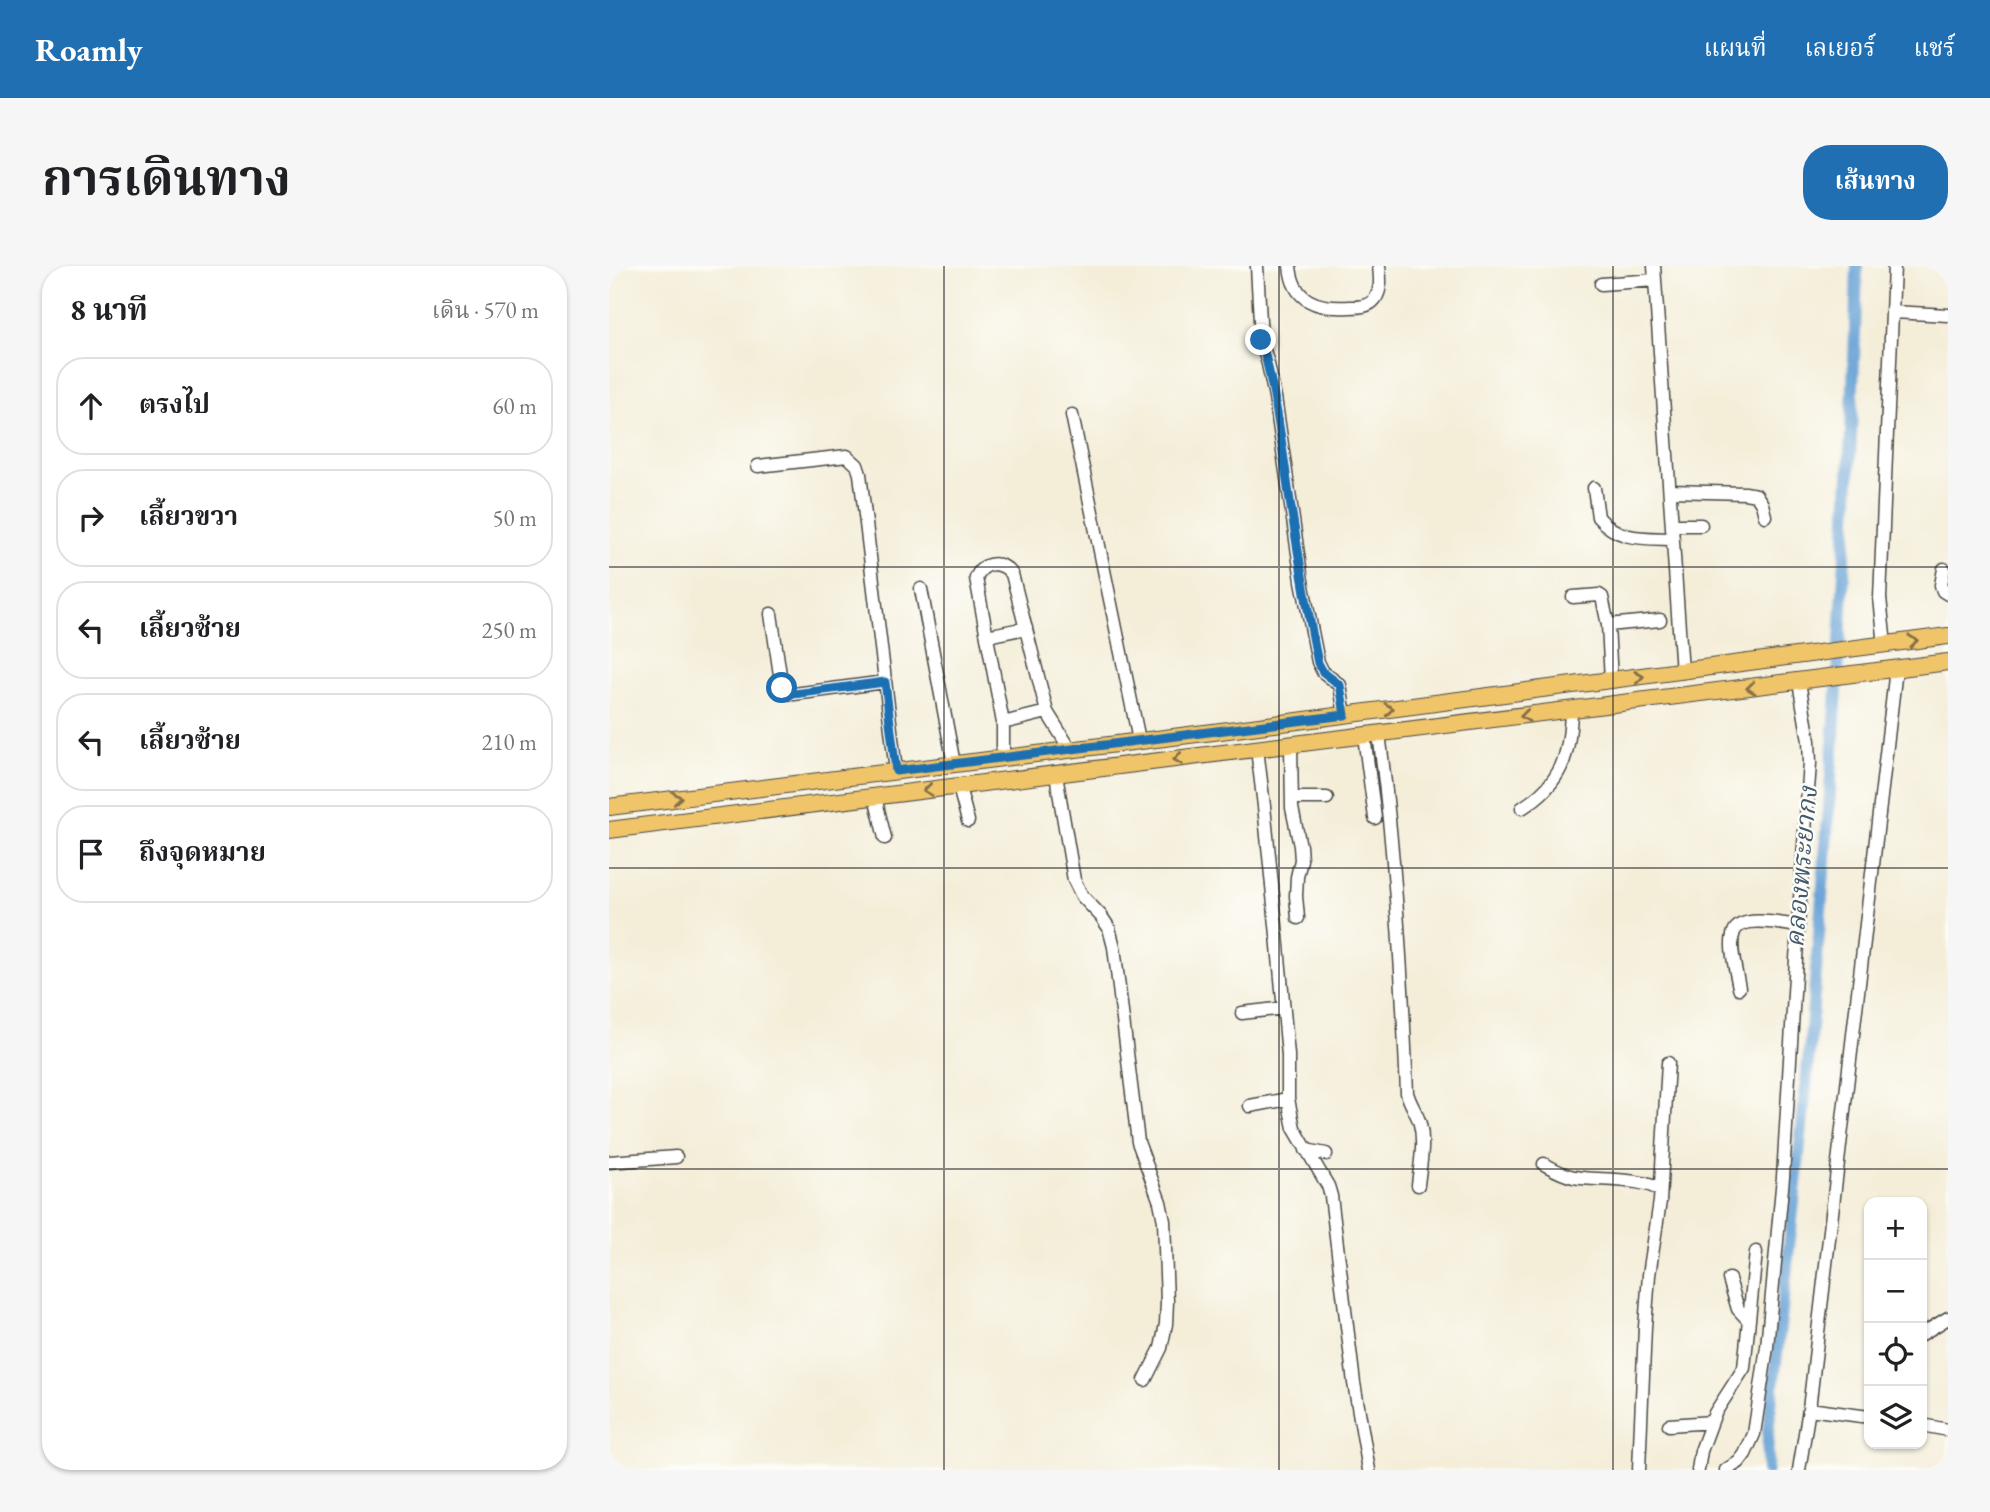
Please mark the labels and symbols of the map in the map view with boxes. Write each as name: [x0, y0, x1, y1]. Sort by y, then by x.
route end: [1245, 324, 1276, 355]
one-way arrow: [1907, 633, 1919, 648]
one-way arrow: [1633, 670, 1644, 685]
route start: [766, 672, 797, 703]
one-way arrow: [1745, 680, 1757, 695]
one-way arrow: [1383, 702, 1395, 717]
one-way arrow: [1519, 708, 1531, 723]
one-way arrow: [1172, 752, 1183, 767]
one-way arrow: [922, 783, 933, 798]
water label: คลองพระยากง: [1777, 784, 1825, 949]
one-way arrow: [671, 791, 683, 806]

